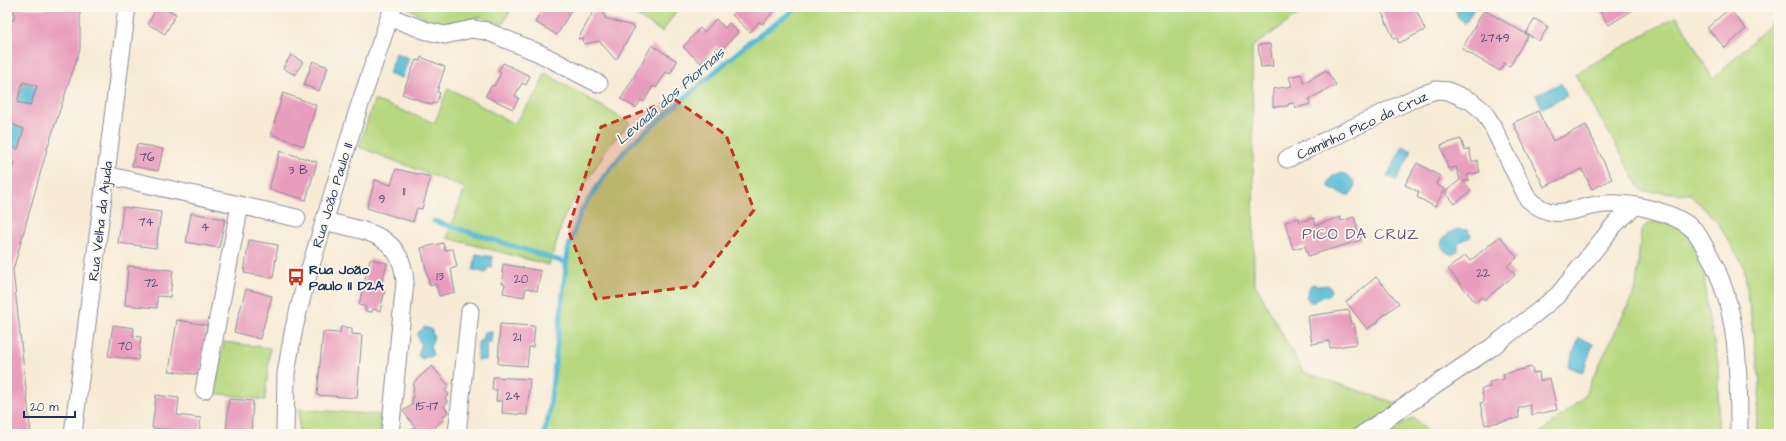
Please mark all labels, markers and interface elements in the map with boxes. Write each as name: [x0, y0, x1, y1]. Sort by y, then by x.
house number: 2749: [1480, 30, 1510, 47]
water label: Levada dos Piornais: [611, 42, 731, 150]
street label: Caminho Pico da Cruz: [1294, 87, 1431, 165]
street label: Rua João Paulo II: [307, 140, 358, 250]
house number: 76: [140, 149, 155, 166]
street label: Rua Velha da Ajuda: [84, 160, 118, 282]
house number: 3 B: [288, 162, 308, 179]
house number: 11: [402, 183, 406, 200]
house number: 9: [379, 191, 386, 208]
house number: 74: [138, 214, 154, 231]
house number: 4: [201, 219, 209, 236]
district label: PICO DA CRUZ: [1302, 224, 1420, 245]
place label: Rua João Paulo II D2A: [309, 260, 385, 296]
house number: 22: [1476, 265, 1490, 282]
bus stop icon: Rua João Paulo II D2A: [286, 267, 306, 287]
house number: 13: [436, 268, 444, 285]
house number: 20: [514, 271, 529, 288]
house number: 72: [144, 275, 158, 292]
house number: 21: [513, 329, 522, 346]
house number: 70: [118, 338, 133, 355]
house number: 24: [505, 388, 521, 405]
scale bar: [24, 393, 75, 419]
house number: 15-17: [416, 398, 439, 415]
text: 20 m: [30, 399, 59, 416]

